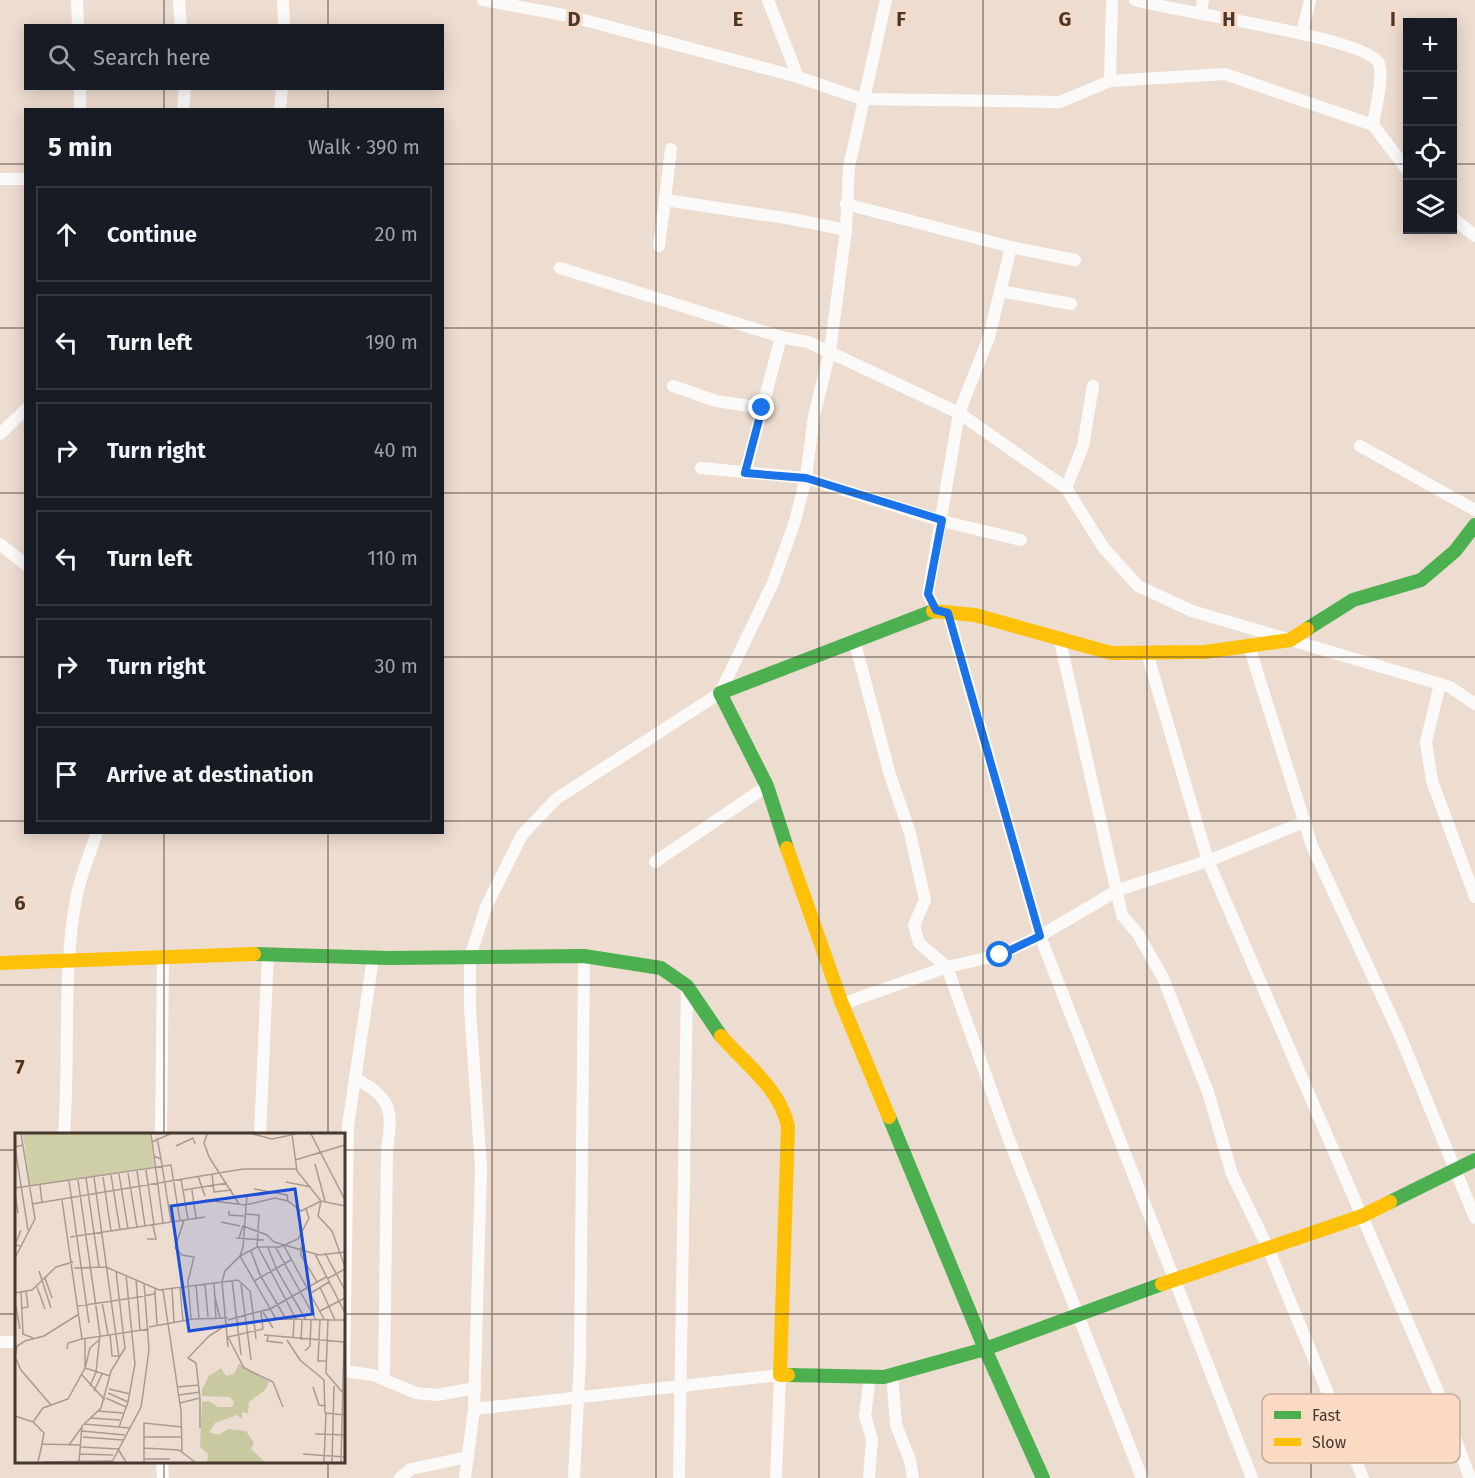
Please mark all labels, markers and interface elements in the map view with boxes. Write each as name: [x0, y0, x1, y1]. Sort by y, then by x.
text: D: [567, 7, 581, 31]
text: E: [733, 7, 743, 31]
text: F: [896, 7, 906, 31]
text: G: [1059, 7, 1071, 31]
text: H: [1222, 7, 1236, 31]
text: I: [1390, 7, 1396, 31]
map controls: [1403, 18, 1457, 234]
button: +: [1403, 18, 1457, 72]
search box: [24, 24, 444, 90]
icon: search: [45, 41, 78, 74]
text: Search here: [93, 44, 211, 71]
button: −: [1403, 72, 1457, 126]
button: locate: [1403, 126, 1457, 180]
text: 5 min: [48, 132, 112, 163]
text: Walk · 390 m: [308, 135, 420, 159]
button: layers: [1403, 180, 1457, 234]
icon: ahead: [50, 218, 83, 251]
text: Continue: [107, 221, 197, 248]
text: 20 m: [375, 222, 418, 246]
icon: left: [50, 326, 83, 359]
text: Turn left: [107, 329, 192, 356]
text: 190 m: [365, 330, 418, 354]
route end: [748, 394, 774, 420]
icon: right: [50, 434, 83, 467]
text: Turn right: [107, 437, 206, 464]
text: 40 m: [374, 438, 418, 462]
icon: left: [50, 542, 83, 575]
text: Turn left: [107, 545, 192, 572]
text: 110 m: [367, 546, 418, 570]
icon: right: [50, 650, 83, 683]
text: Turn right: [107, 653, 206, 680]
text: 30 m: [374, 654, 418, 678]
icon: arrive: [50, 758, 83, 791]
text: Arrive at destination: [107, 761, 314, 788]
text: 6: [14, 891, 26, 915]
route start: [986, 941, 1012, 967]
text: 7: [15, 1055, 25, 1079]
inset map: [15, 1133, 345, 1463]
legend: [1262, 1394, 1460, 1463]
text: Fast: [1312, 1406, 1341, 1425]
text: Slow: [1312, 1433, 1347, 1452]

